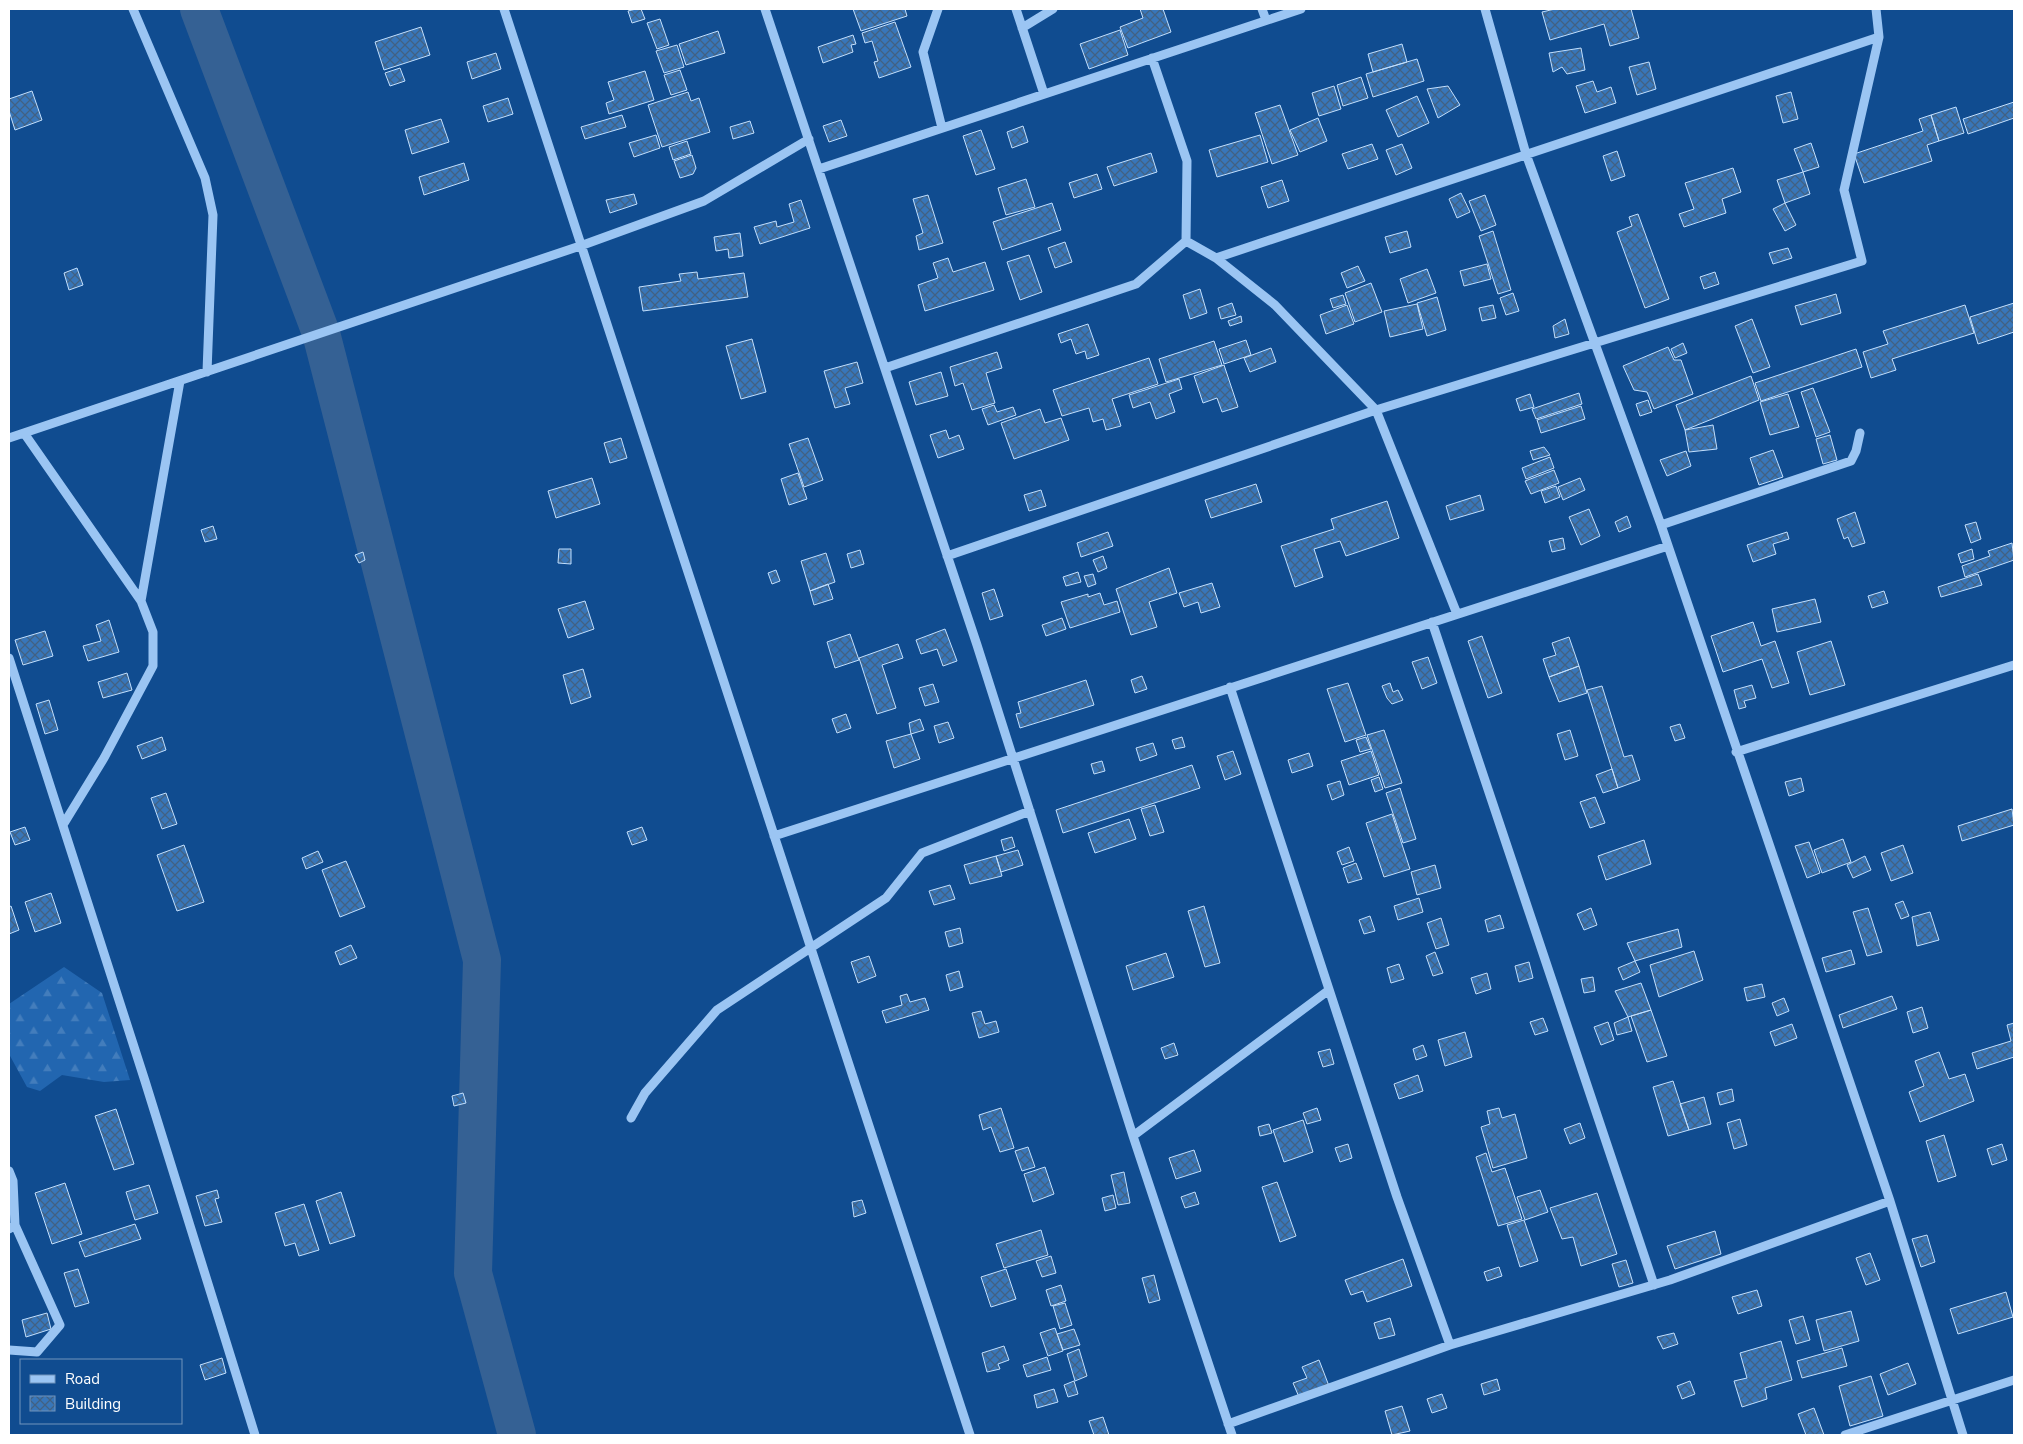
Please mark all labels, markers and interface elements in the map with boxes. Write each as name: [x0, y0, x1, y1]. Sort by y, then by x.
legend: [20, 1359, 182, 1424]
text: Road: [65, 1369, 100, 1389]
text: Building: [65, 1394, 121, 1414]

